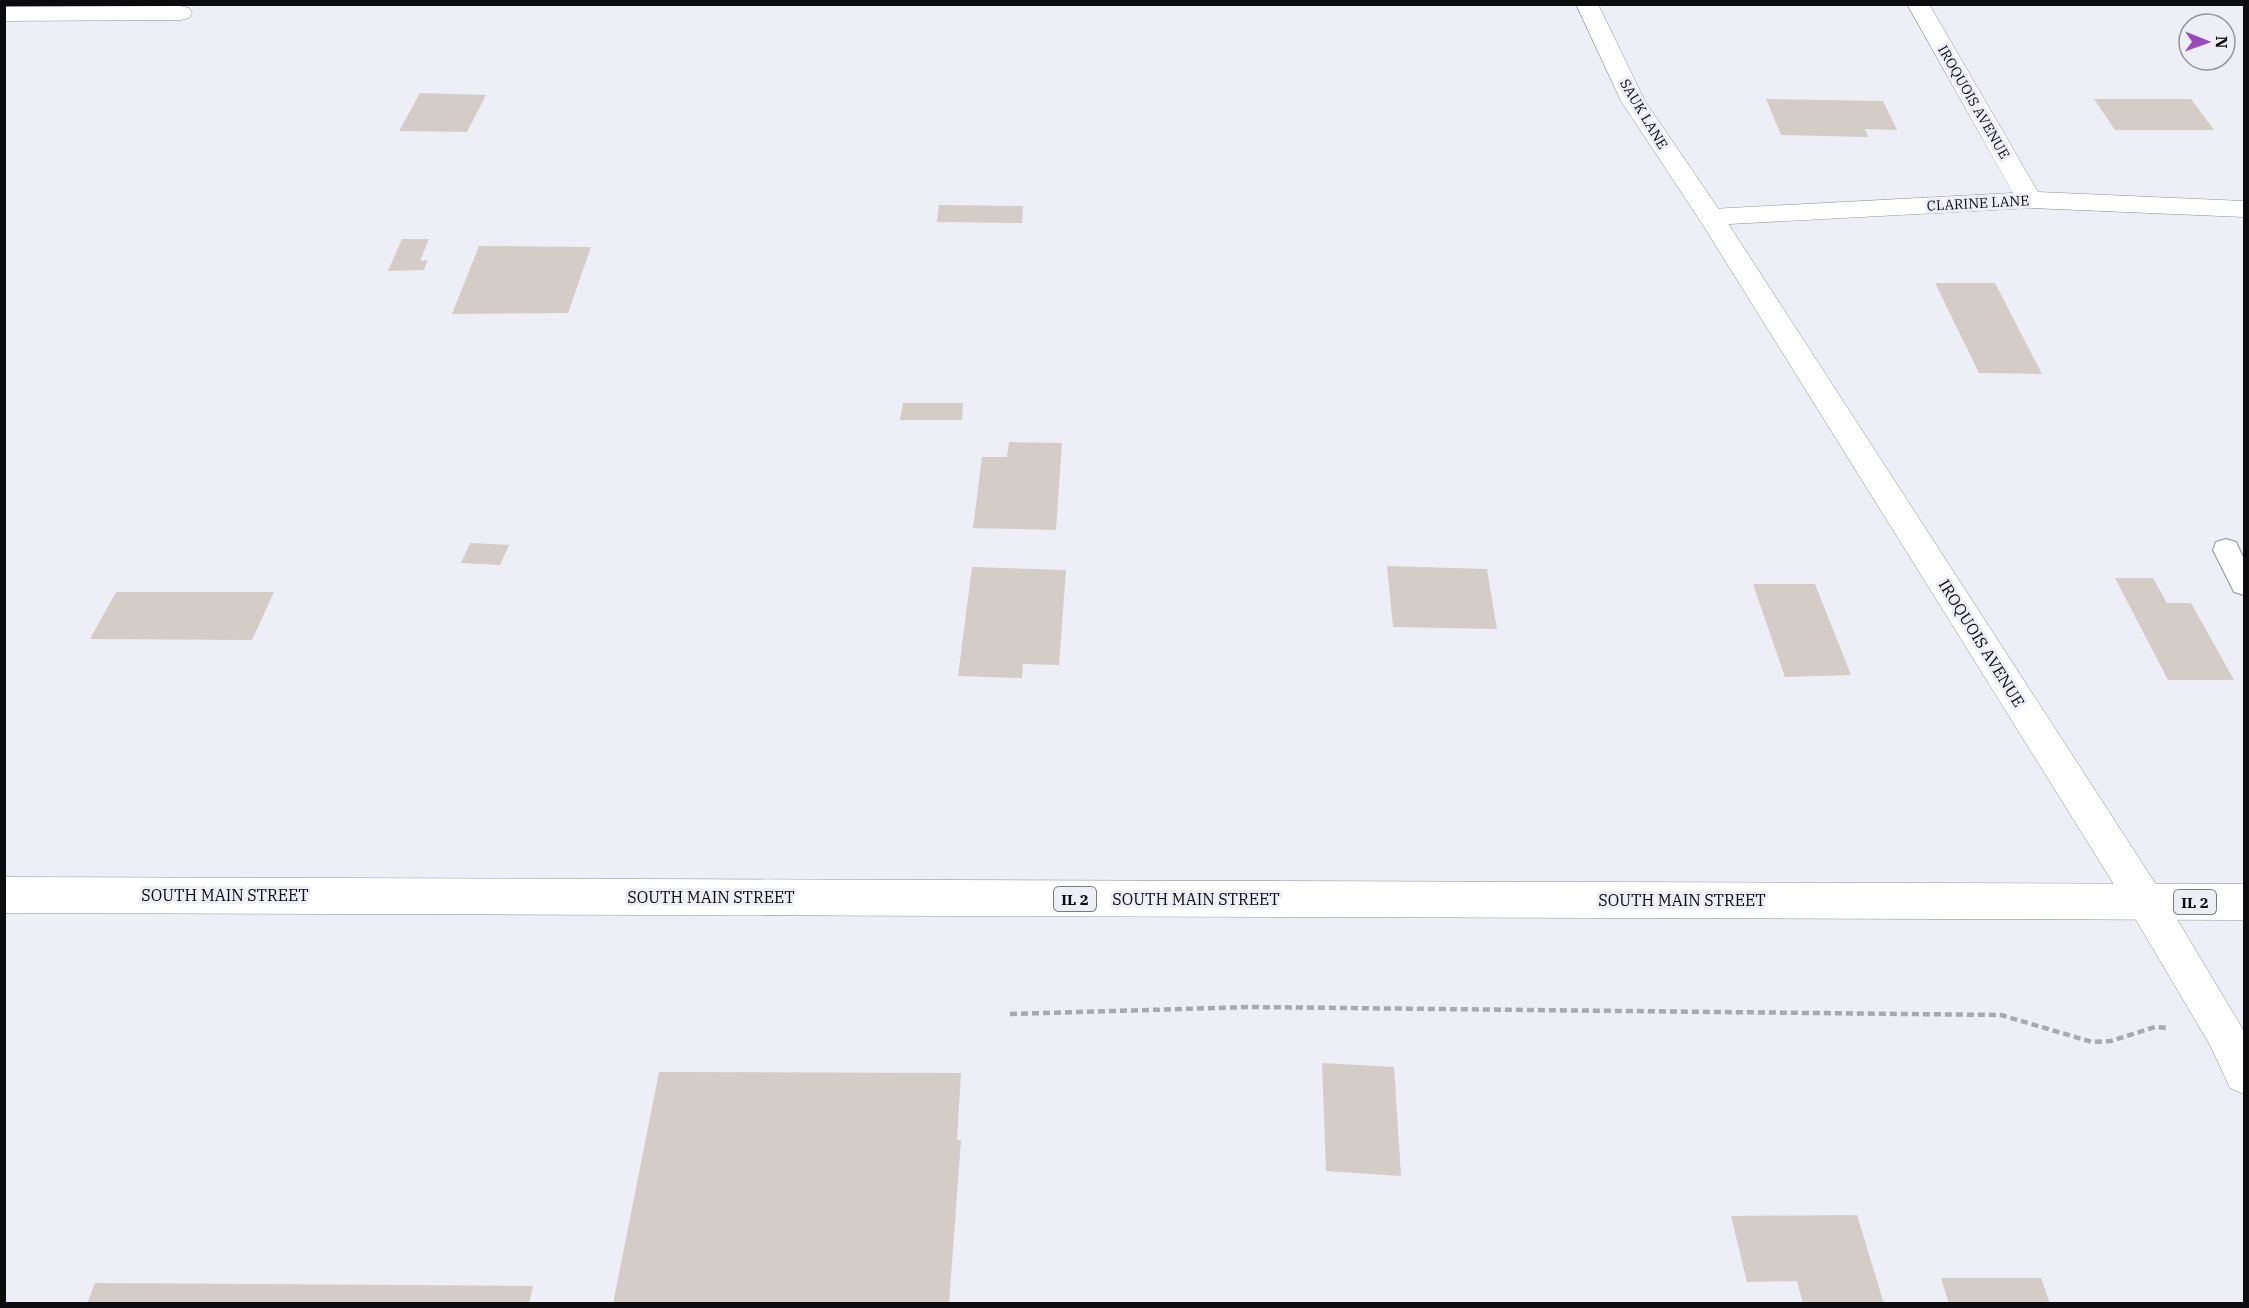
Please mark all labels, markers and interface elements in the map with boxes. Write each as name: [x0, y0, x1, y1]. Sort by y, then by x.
north arrow: [2177, 12, 2237, 72]
text: N: [2212, 36, 2232, 49]
street label: IROQUOIS AVENUE: [1934, 42, 2014, 162]
street label: SAUK LANE: [1616, 76, 1672, 152]
street label: CLARINE LANE: [1926, 191, 2030, 215]
street label: IROQUOIS AVENUE: [1935, 576, 2029, 710]
street label: SOUTH MAIN STREET: [141, 885, 309, 905]
street label: SOUTH MAIN STREET: [627, 887, 795, 907]
road number: IL 2: [1054, 887, 1096, 911]
street label: SOUTH MAIN STREET: [1112, 889, 1280, 909]
street label: SOUTH MAIN STREET: [1598, 890, 1766, 910]
road number: IL 2: [2174, 890, 2216, 914]

